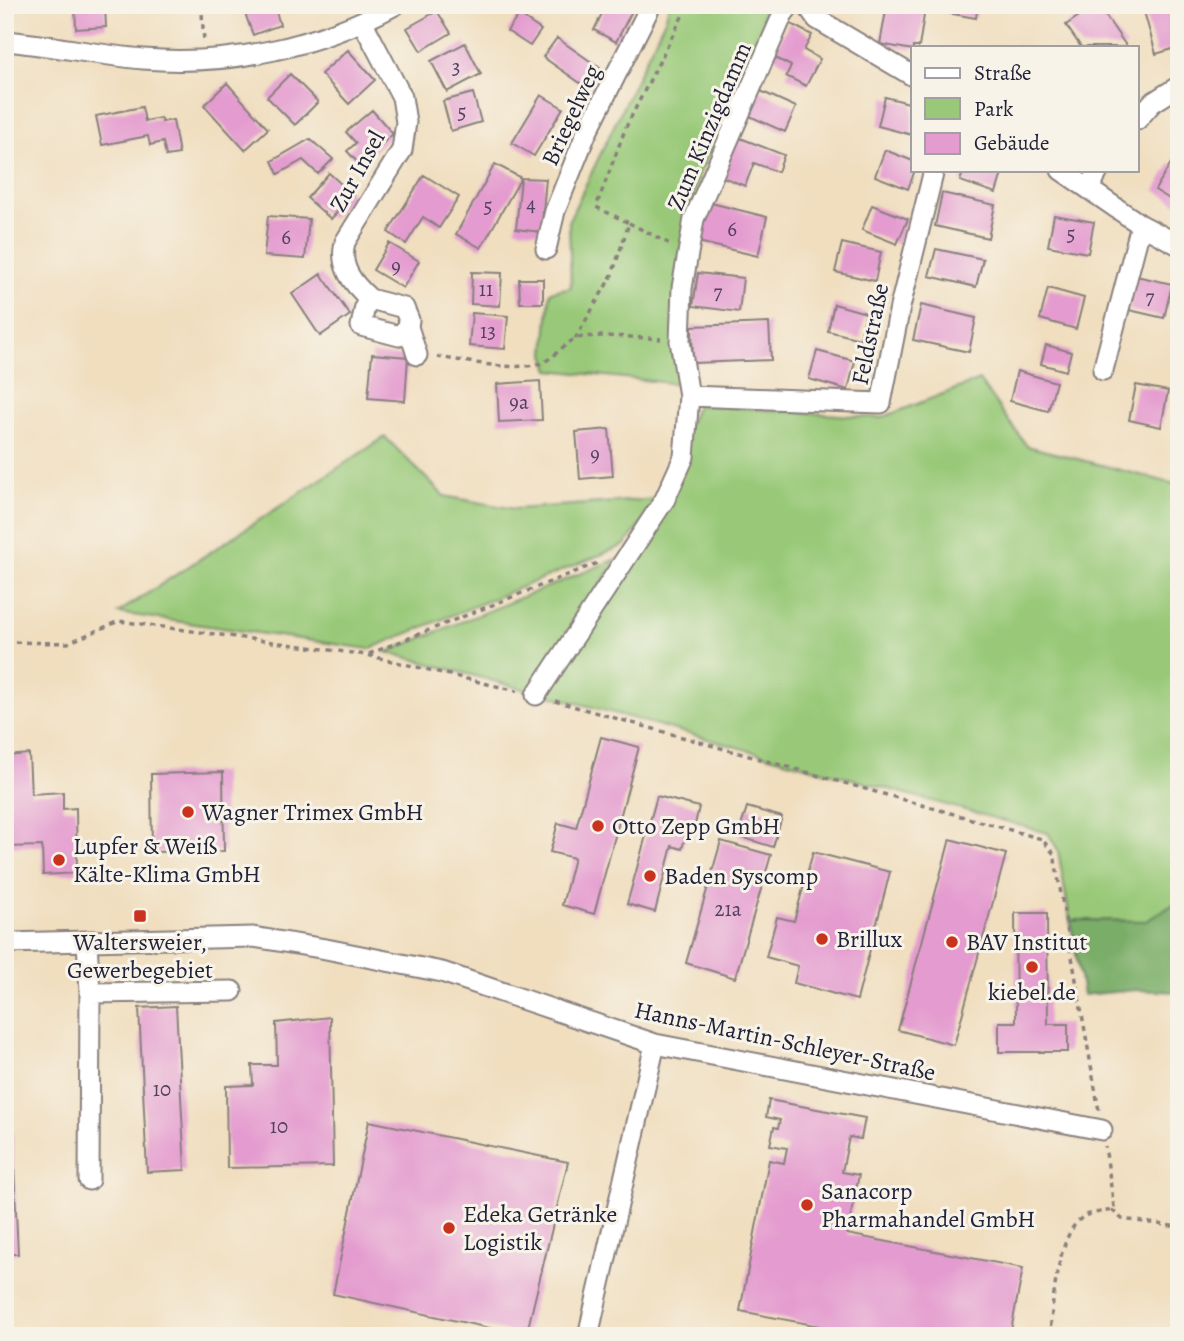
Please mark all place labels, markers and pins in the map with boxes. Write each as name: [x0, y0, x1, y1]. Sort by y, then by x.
place label: Wagner Trimex GmbH: [201, 796, 424, 828]
marker: Wagner Trimex GmbH: [180, 804, 196, 820]
place label: Otto Zepp GmbH: [612, 810, 780, 842]
marker: Otto Zepp GmbH: [590, 818, 606, 834]
place label: Lupfer & Weiß Kälte-Klima GmbH: [73, 830, 261, 890]
marker: Lupfer & Weiß Kälte-Klima GmbH: [51, 852, 67, 868]
place label: Baden Syscomp: [664, 860, 818, 892]
marker: Baden Syscomp: [642, 868, 658, 884]
marker: Waltersweier, Gewerbegebiet: [132, 908, 148, 924]
place label: Brillux: [836, 923, 903, 955]
place label: Waltersweier, Gewerbegebiet: [67, 926, 213, 986]
place label: BAV Institut: [966, 926, 1088, 958]
marker: Brillux: [814, 931, 830, 947]
marker: BAV Institut: [944, 934, 960, 950]
marker: kiebel.de: [1024, 959, 1040, 975]
place label: kiebel.de: [988, 976, 1076, 1008]
place label: Sanacorp Pharmahandel GmbH: [821, 1175, 1035, 1235]
marker: Sanacorp Pharmahandel GmbH: [799, 1197, 815, 1213]
place label: Edeka Getränke Logistik: [463, 1198, 617, 1258]
marker: Edeka Getränke Logistik: [441, 1220, 457, 1236]

